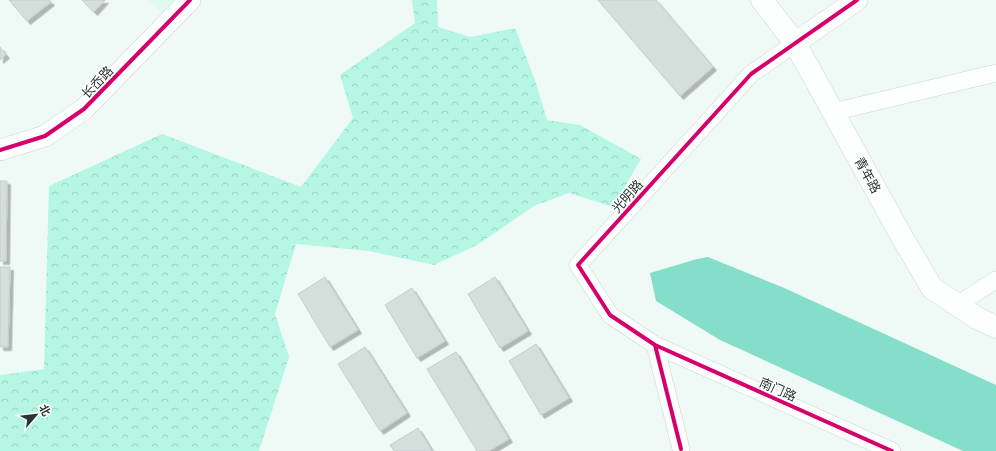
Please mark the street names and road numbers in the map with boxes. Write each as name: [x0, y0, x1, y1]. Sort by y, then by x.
street label: 长岙路: [78, 63, 116, 101]
street label: 青年路: [852, 155, 884, 195]
street label: 光明路: [609, 177, 645, 215]
street label: 南门路: [757, 375, 799, 403]

